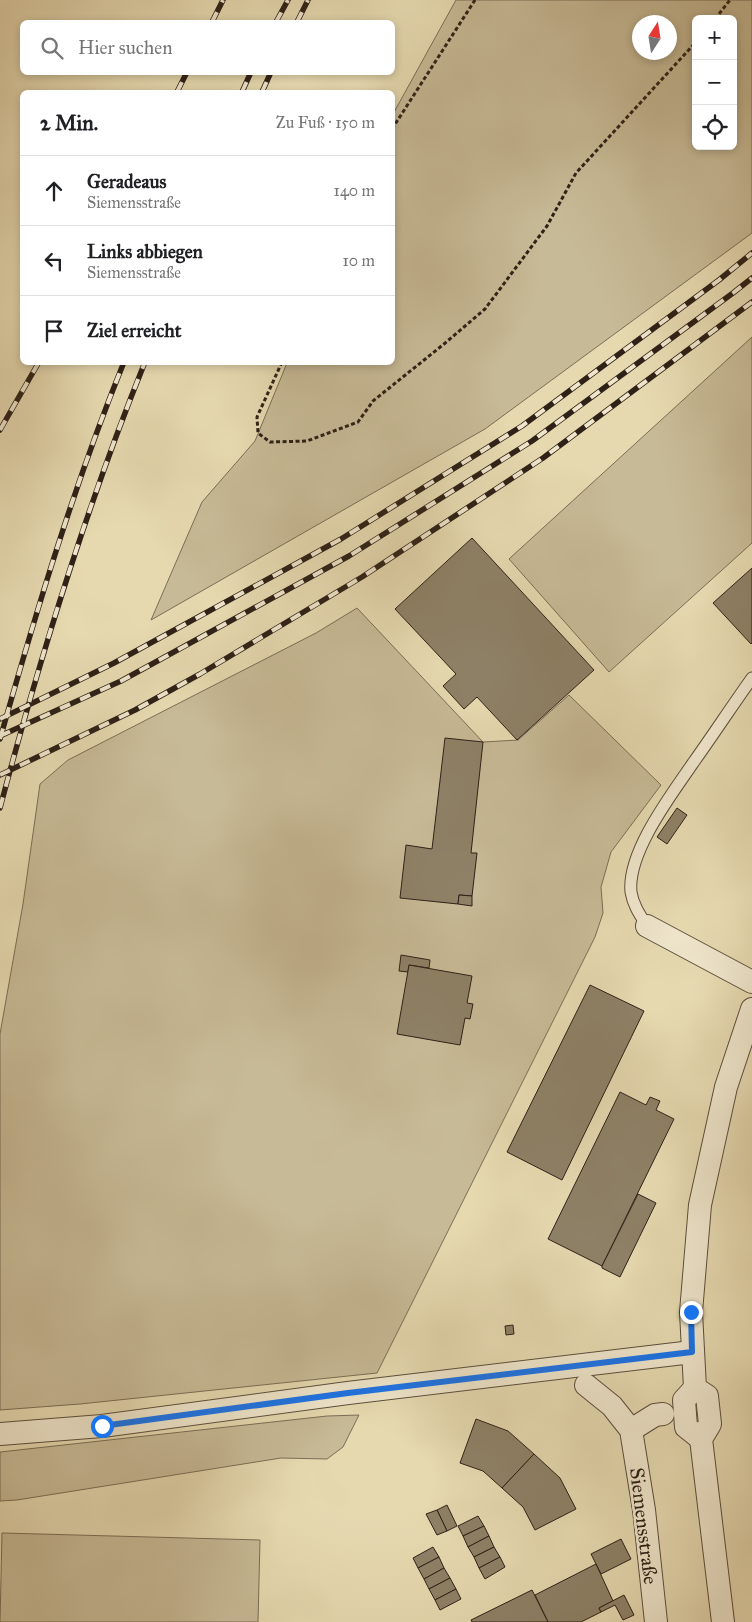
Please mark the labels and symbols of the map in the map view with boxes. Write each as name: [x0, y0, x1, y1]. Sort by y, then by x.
north arrow: [632, 15, 677, 60]
route end: [680, 1301, 703, 1324]
route start: [91, 1415, 114, 1438]
street label: Siemensstraße: [625, 1466, 663, 1586]

